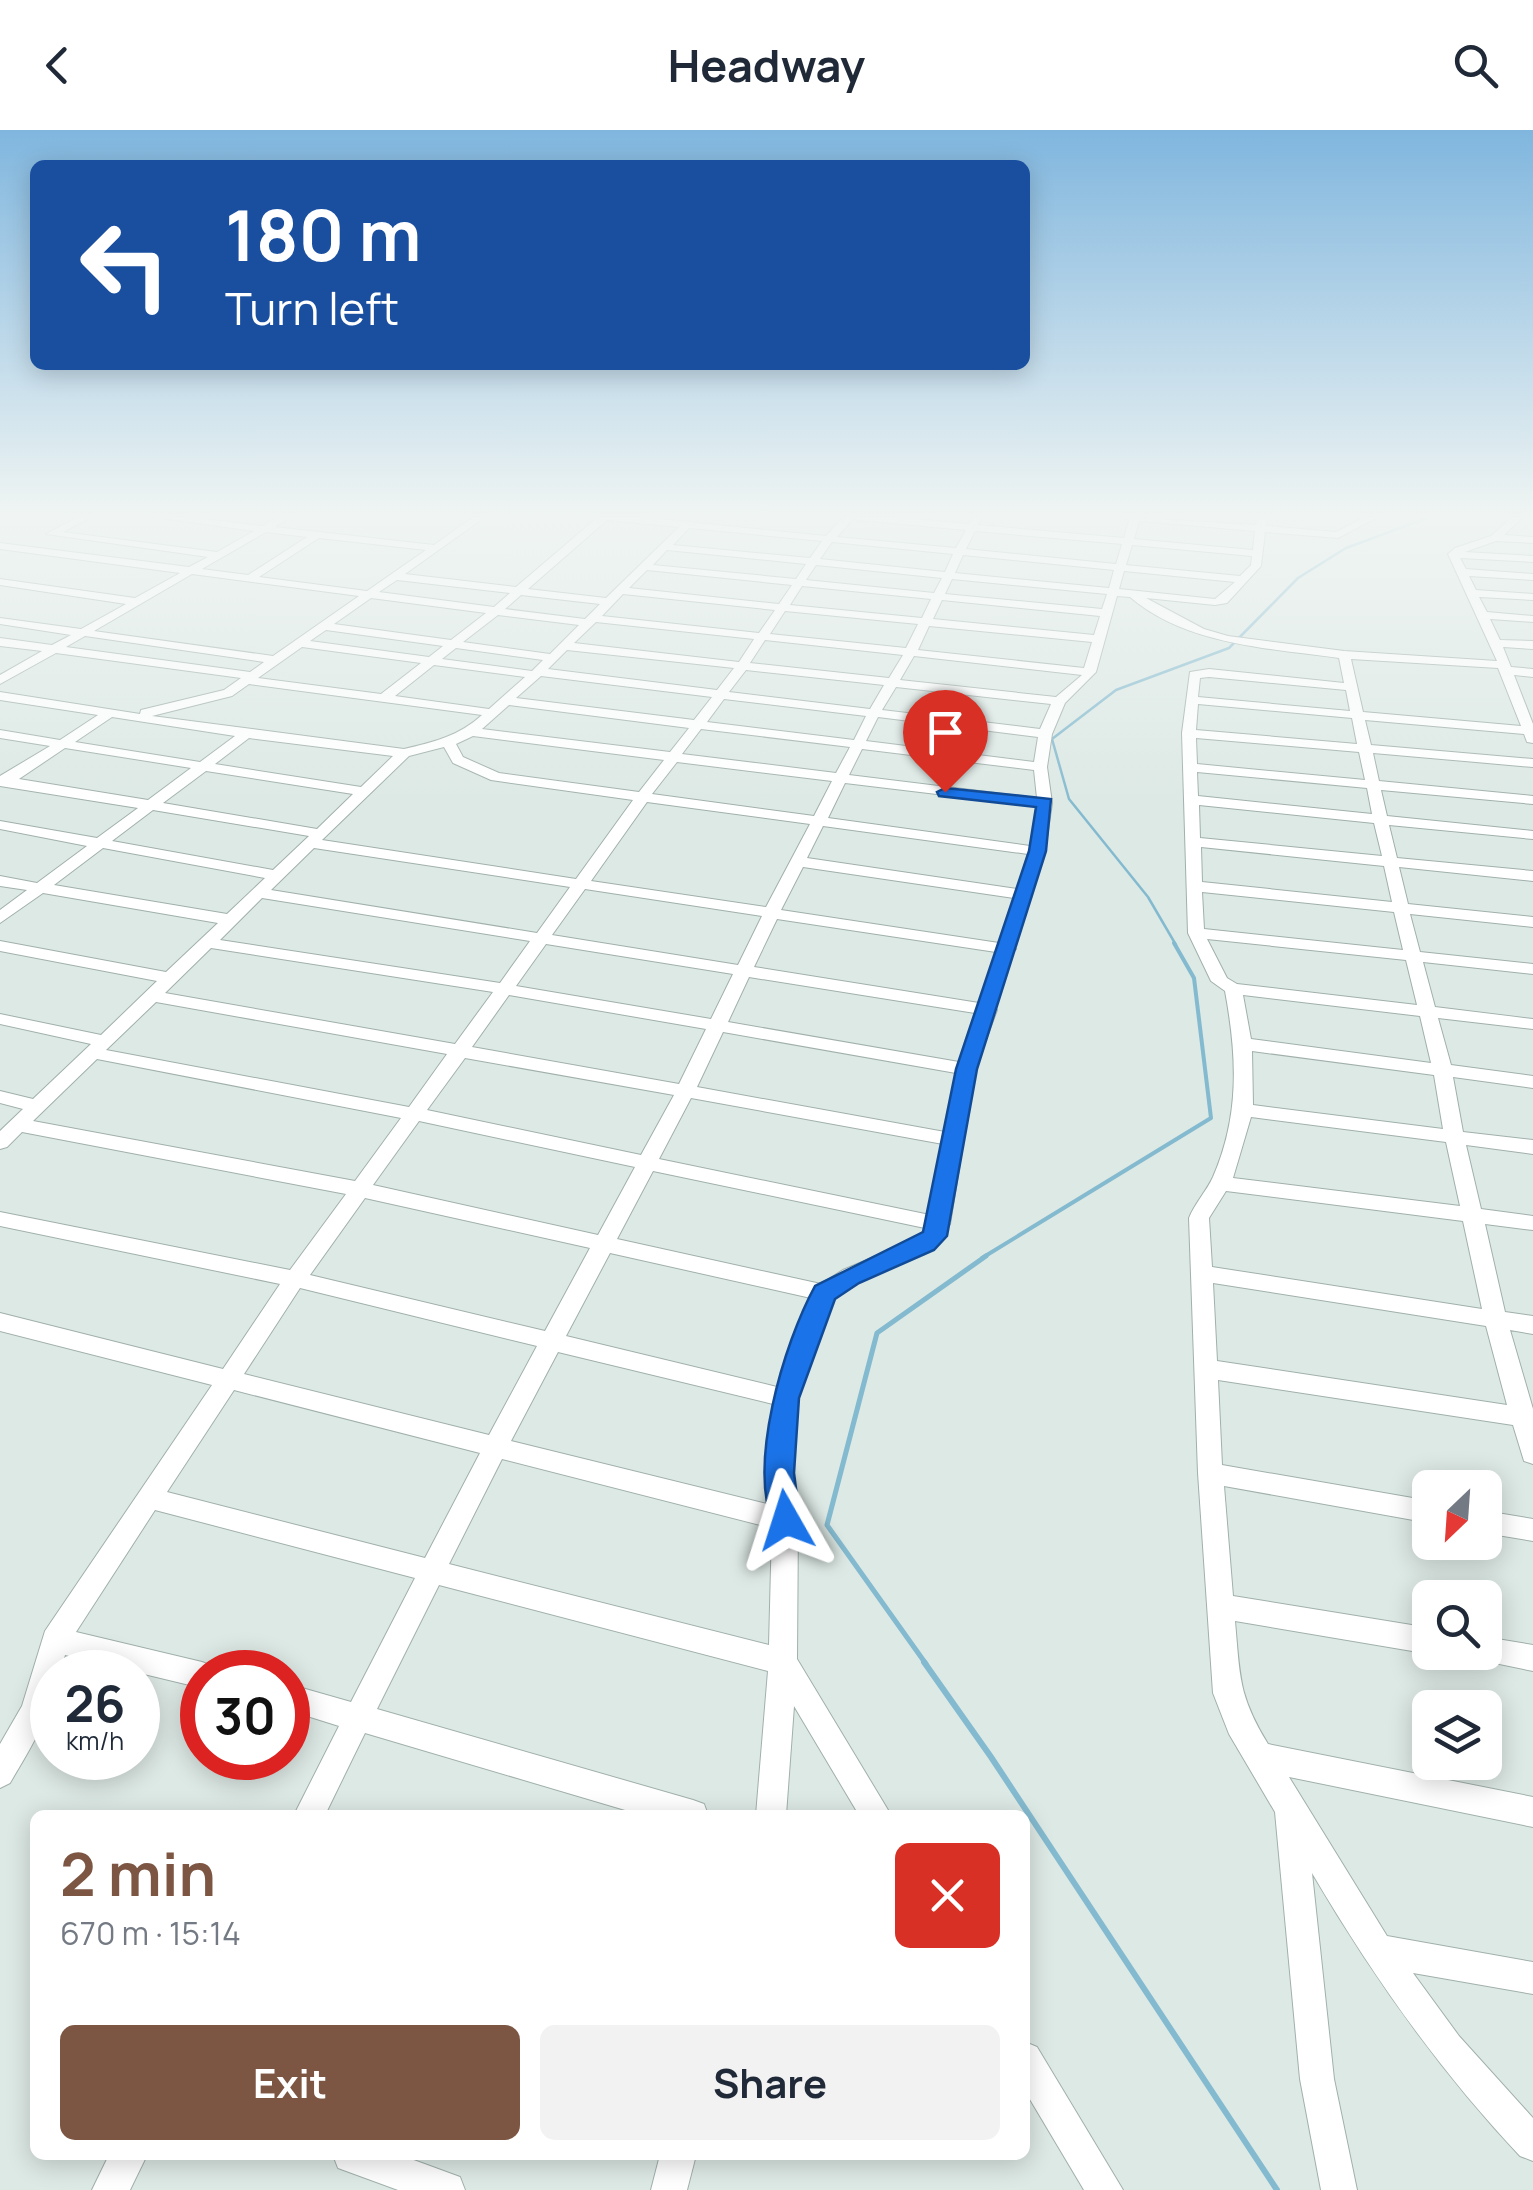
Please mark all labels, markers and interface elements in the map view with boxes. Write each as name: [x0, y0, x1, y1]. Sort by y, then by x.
text: Headway: [668, 34, 865, 96]
icon: back: [30, 38, 85, 93]
icon: search: [1448, 38, 1503, 93]
text: 180 m: [225, 186, 422, 282]
icon: left: [60, 200, 190, 330]
text: Turn left: [225, 277, 399, 339]
pin: [903, 690, 988, 793]
icon: arrive: [918, 705, 973, 760]
position arrow: [734, 1468, 838, 1572]
north arrow: [1412, 1470, 1502, 1560]
map controls: [1412, 1470, 1502, 1780]
button: search: [1412, 1580, 1502, 1670]
speed limit sign: 30: [180, 1650, 310, 1780]
text: 26: [65, 1669, 125, 1737]
button: layers: [1412, 1690, 1502, 1780]
text: km/h: [66, 1723, 124, 1758]
text: 2 min: [60, 1832, 216, 1914]
button: close: [895, 1843, 1000, 1948]
text: 670 m · 15:14: [60, 1911, 241, 1955]
button: Exit: [60, 2025, 520, 2140]
button: Share: [540, 2025, 1000, 2140]

